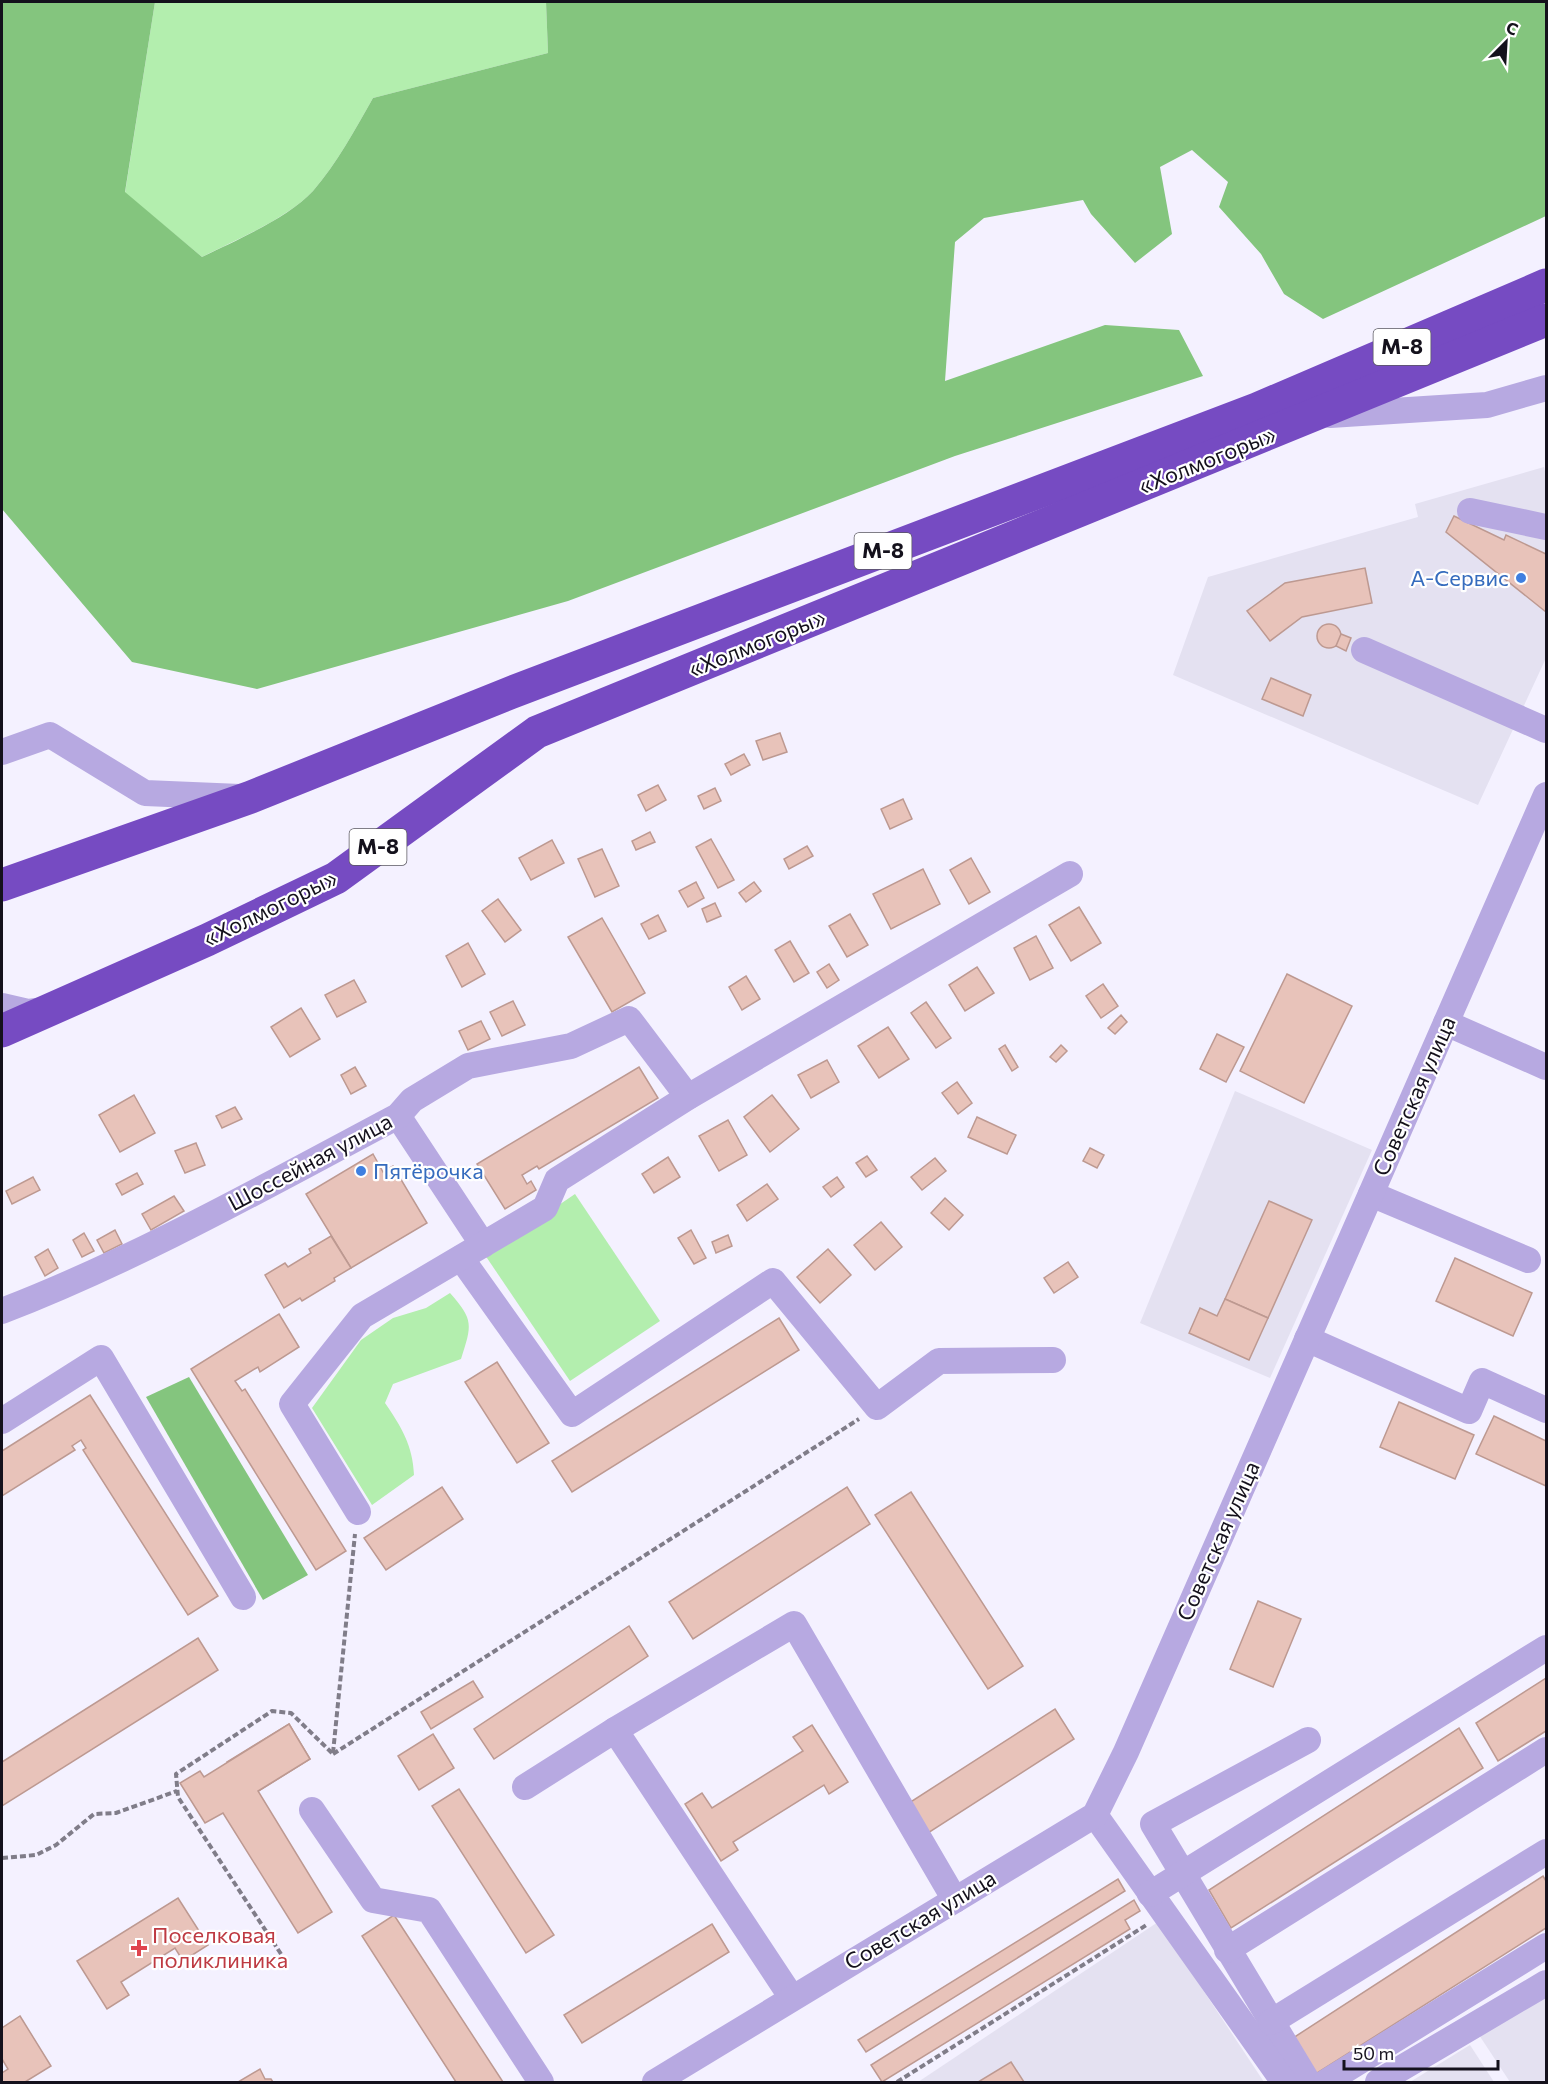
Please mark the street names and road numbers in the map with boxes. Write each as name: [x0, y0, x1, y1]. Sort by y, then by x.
road number: М-8: [1374, 329, 1430, 365]
street label: «Холмогоры»: [1135, 420, 1279, 499]
road number: М-8: [854, 533, 912, 569]
street label: «Холмогоры»: [685, 603, 829, 682]
road number: М-8: [350, 829, 406, 865]
street label: «Холмогоры»: [199, 864, 341, 951]
street label: Советская улица: [1366, 1012, 1461, 1180]
street label: Шоссейная улица: [223, 1107, 396, 1216]
street label: Советская улица: [1170, 1457, 1265, 1625]
street label: Советская улица: [839, 1864, 1000, 1975]

